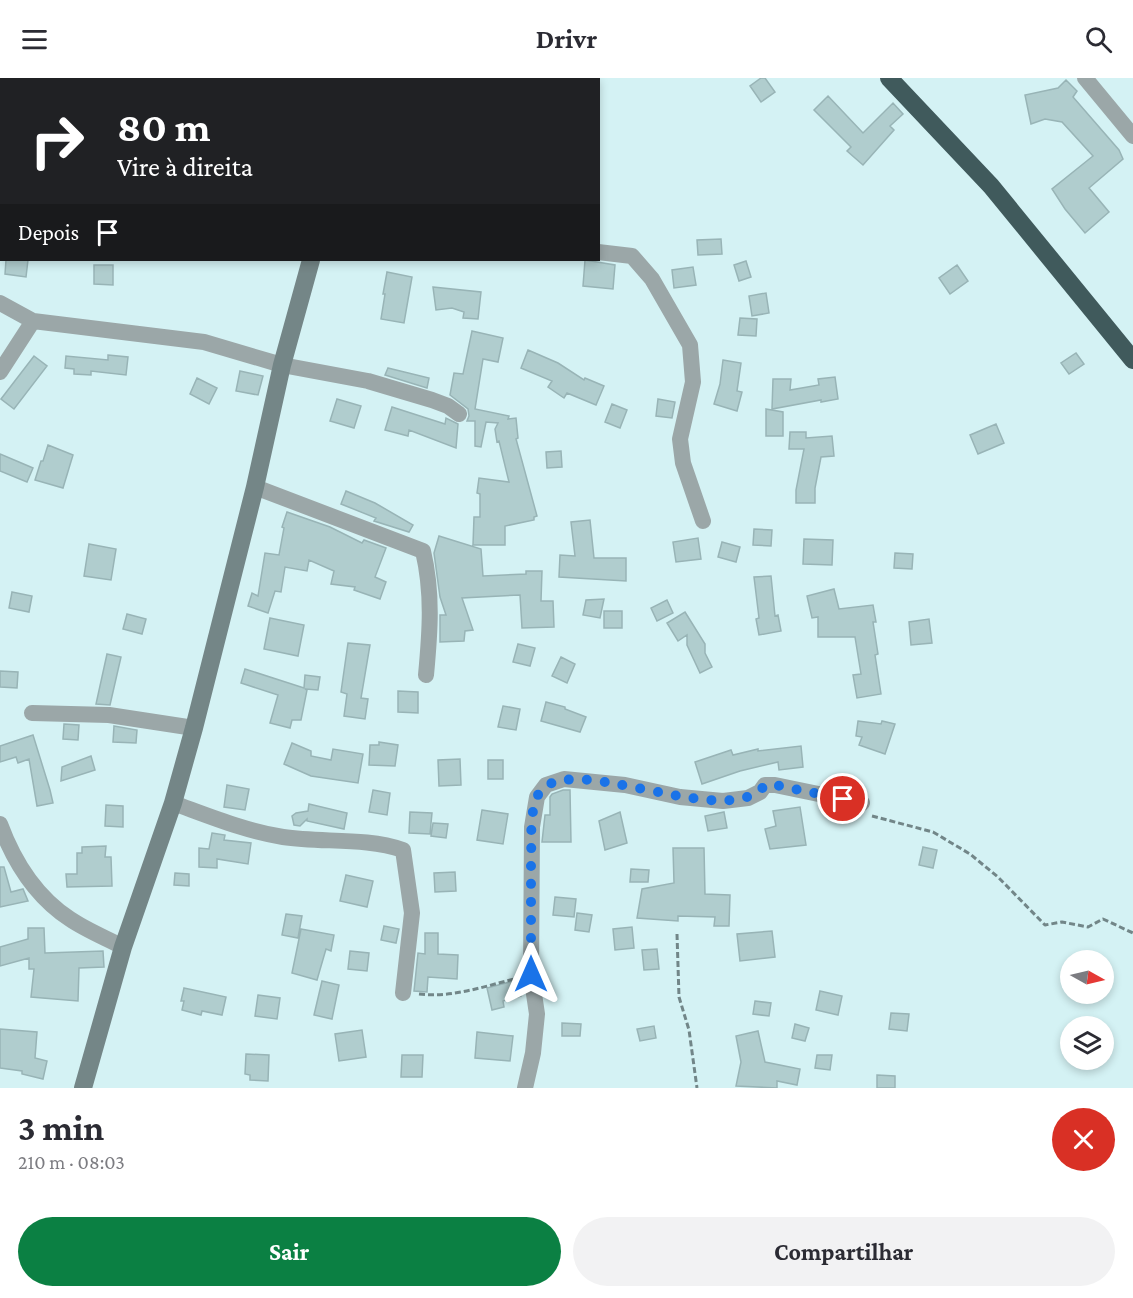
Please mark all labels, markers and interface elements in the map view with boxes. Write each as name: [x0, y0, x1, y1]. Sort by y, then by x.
icon: menu: [18, 23, 51, 56]
icon: search: [1082, 23, 1115, 56]
text: Drivr: [536, 24, 597, 54]
icon: right: [18, 102, 96, 180]
text: 80 m: [117, 103, 211, 150]
text: Vire à direita: [117, 152, 253, 182]
icon: arrive: [91, 216, 124, 249]
text: Depois: [18, 220, 79, 245]
pin: [817, 773, 868, 824]
icon: arrive: [826, 782, 859, 815]
position arrow: [499, 942, 563, 1006]
north arrow: [1060, 950, 1114, 1004]
map controls: [1060, 950, 1114, 1070]
button: layers: [1060, 1016, 1114, 1070]
text: 3 min: [18, 1108, 104, 1148]
button: close: [1052, 1108, 1115, 1171]
text: 210 m · 08:03: [18, 1151, 125, 1173]
button: Sair: [18, 1217, 561, 1286]
button: Compartilhar: [573, 1217, 1115, 1286]

